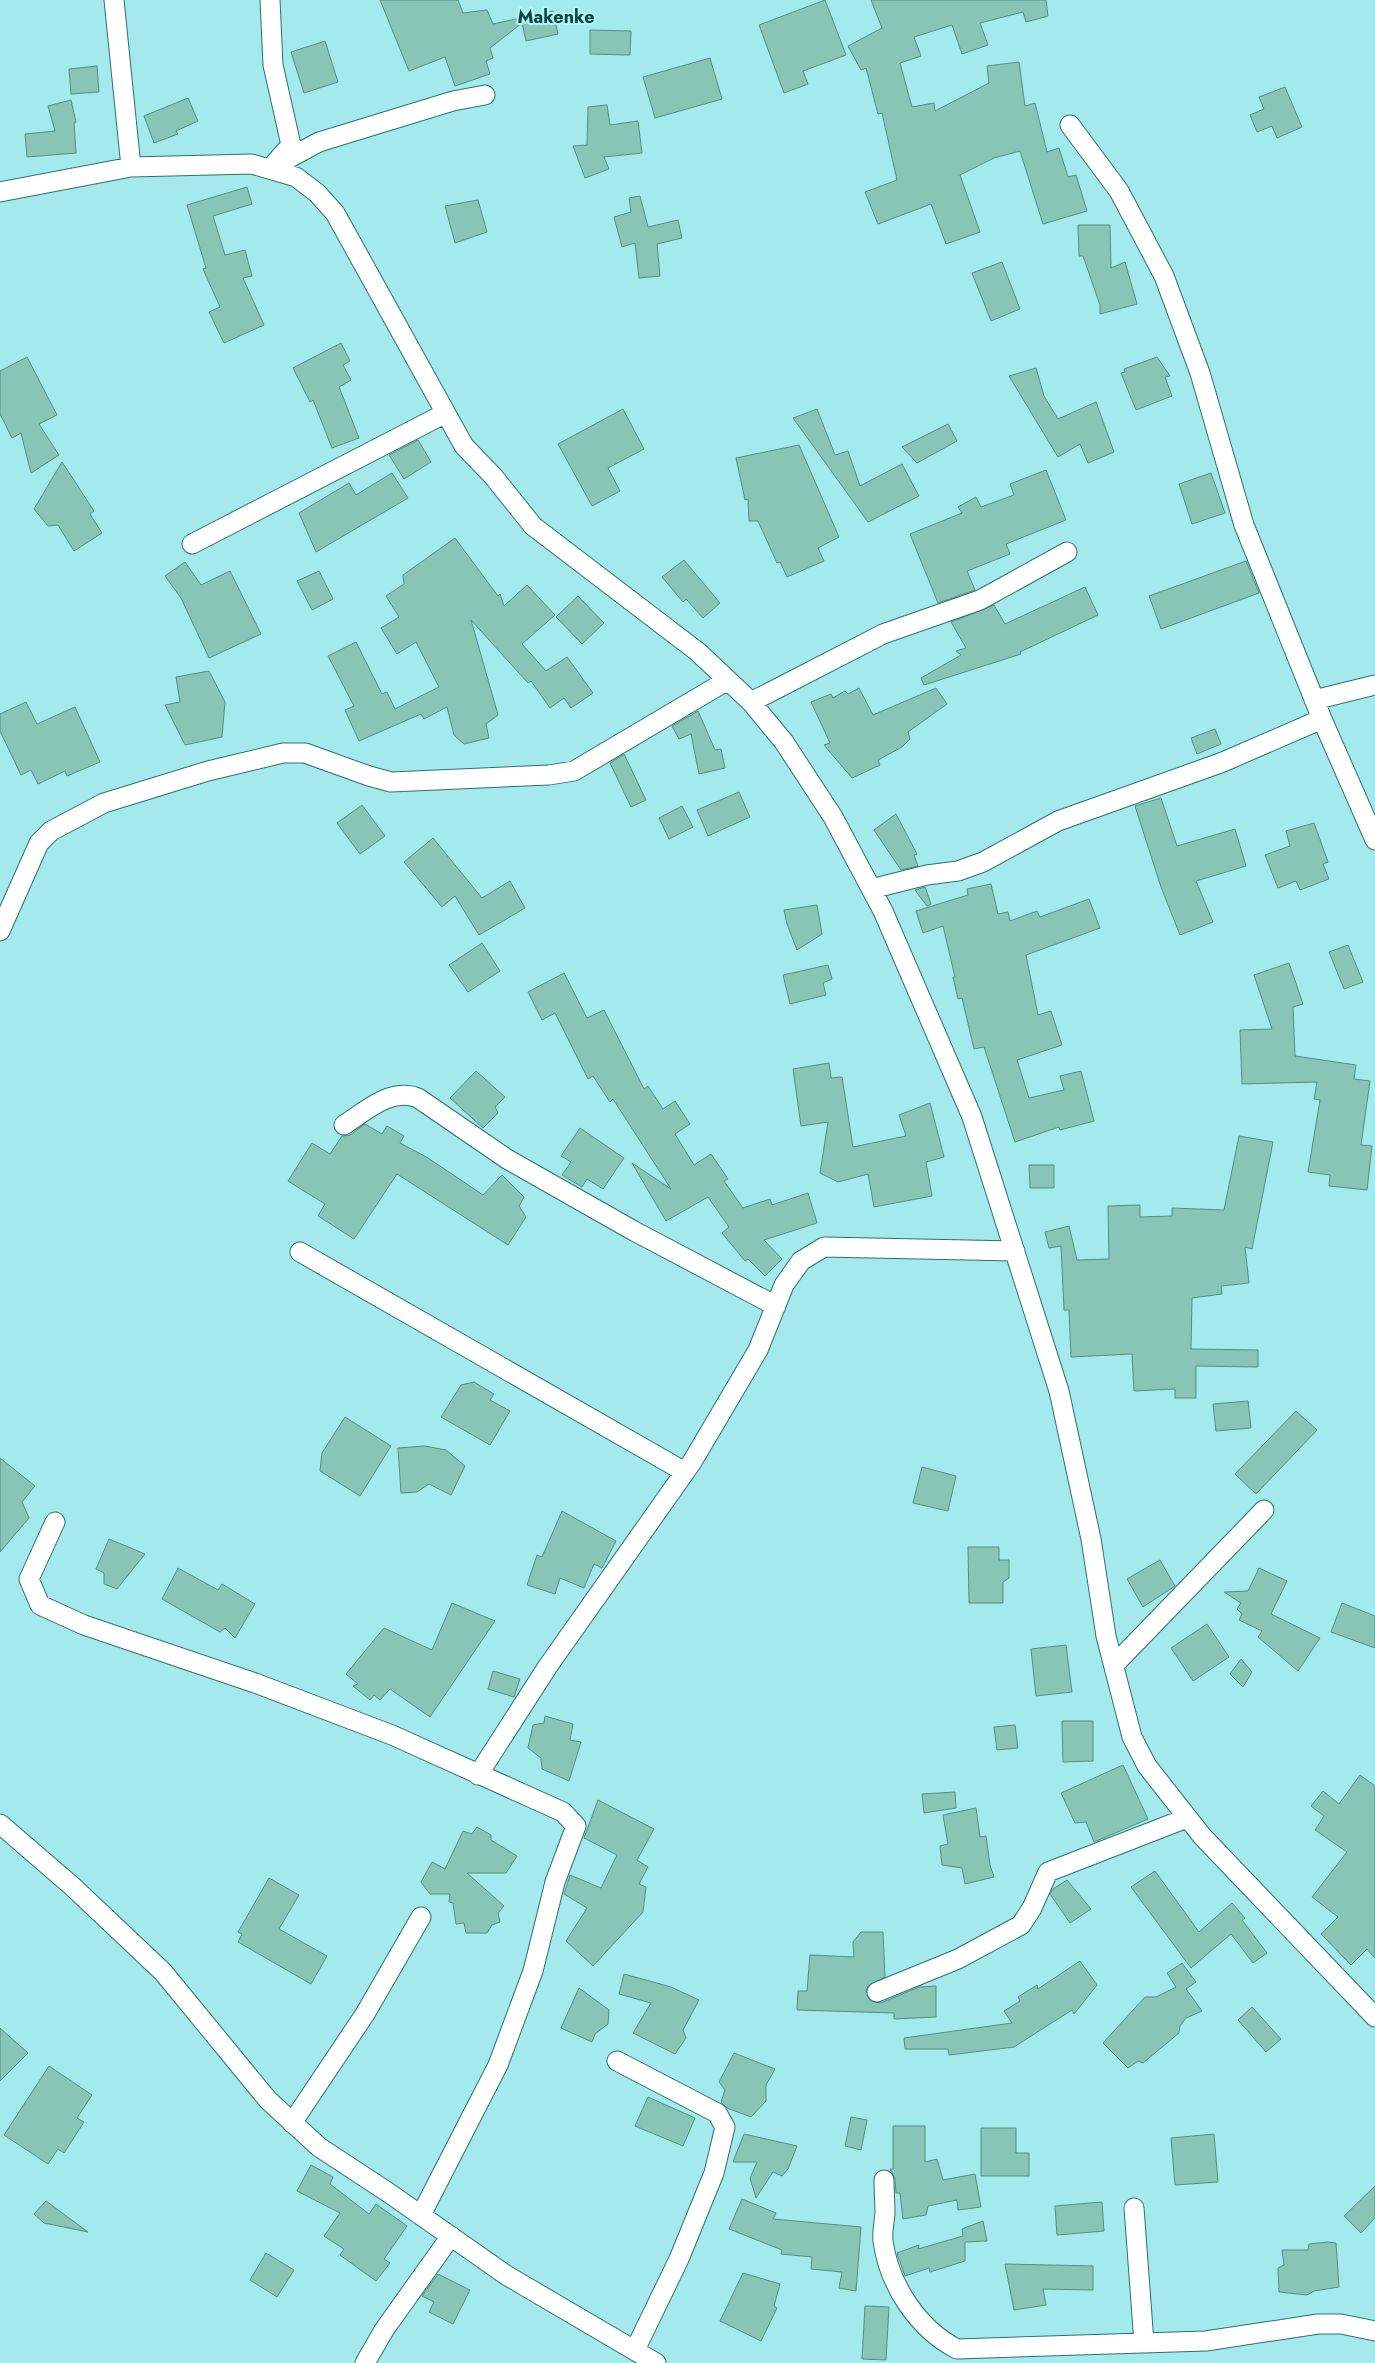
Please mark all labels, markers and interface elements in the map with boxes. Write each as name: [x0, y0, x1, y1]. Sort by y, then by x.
district label: Makenke: [518, 4, 594, 30]

